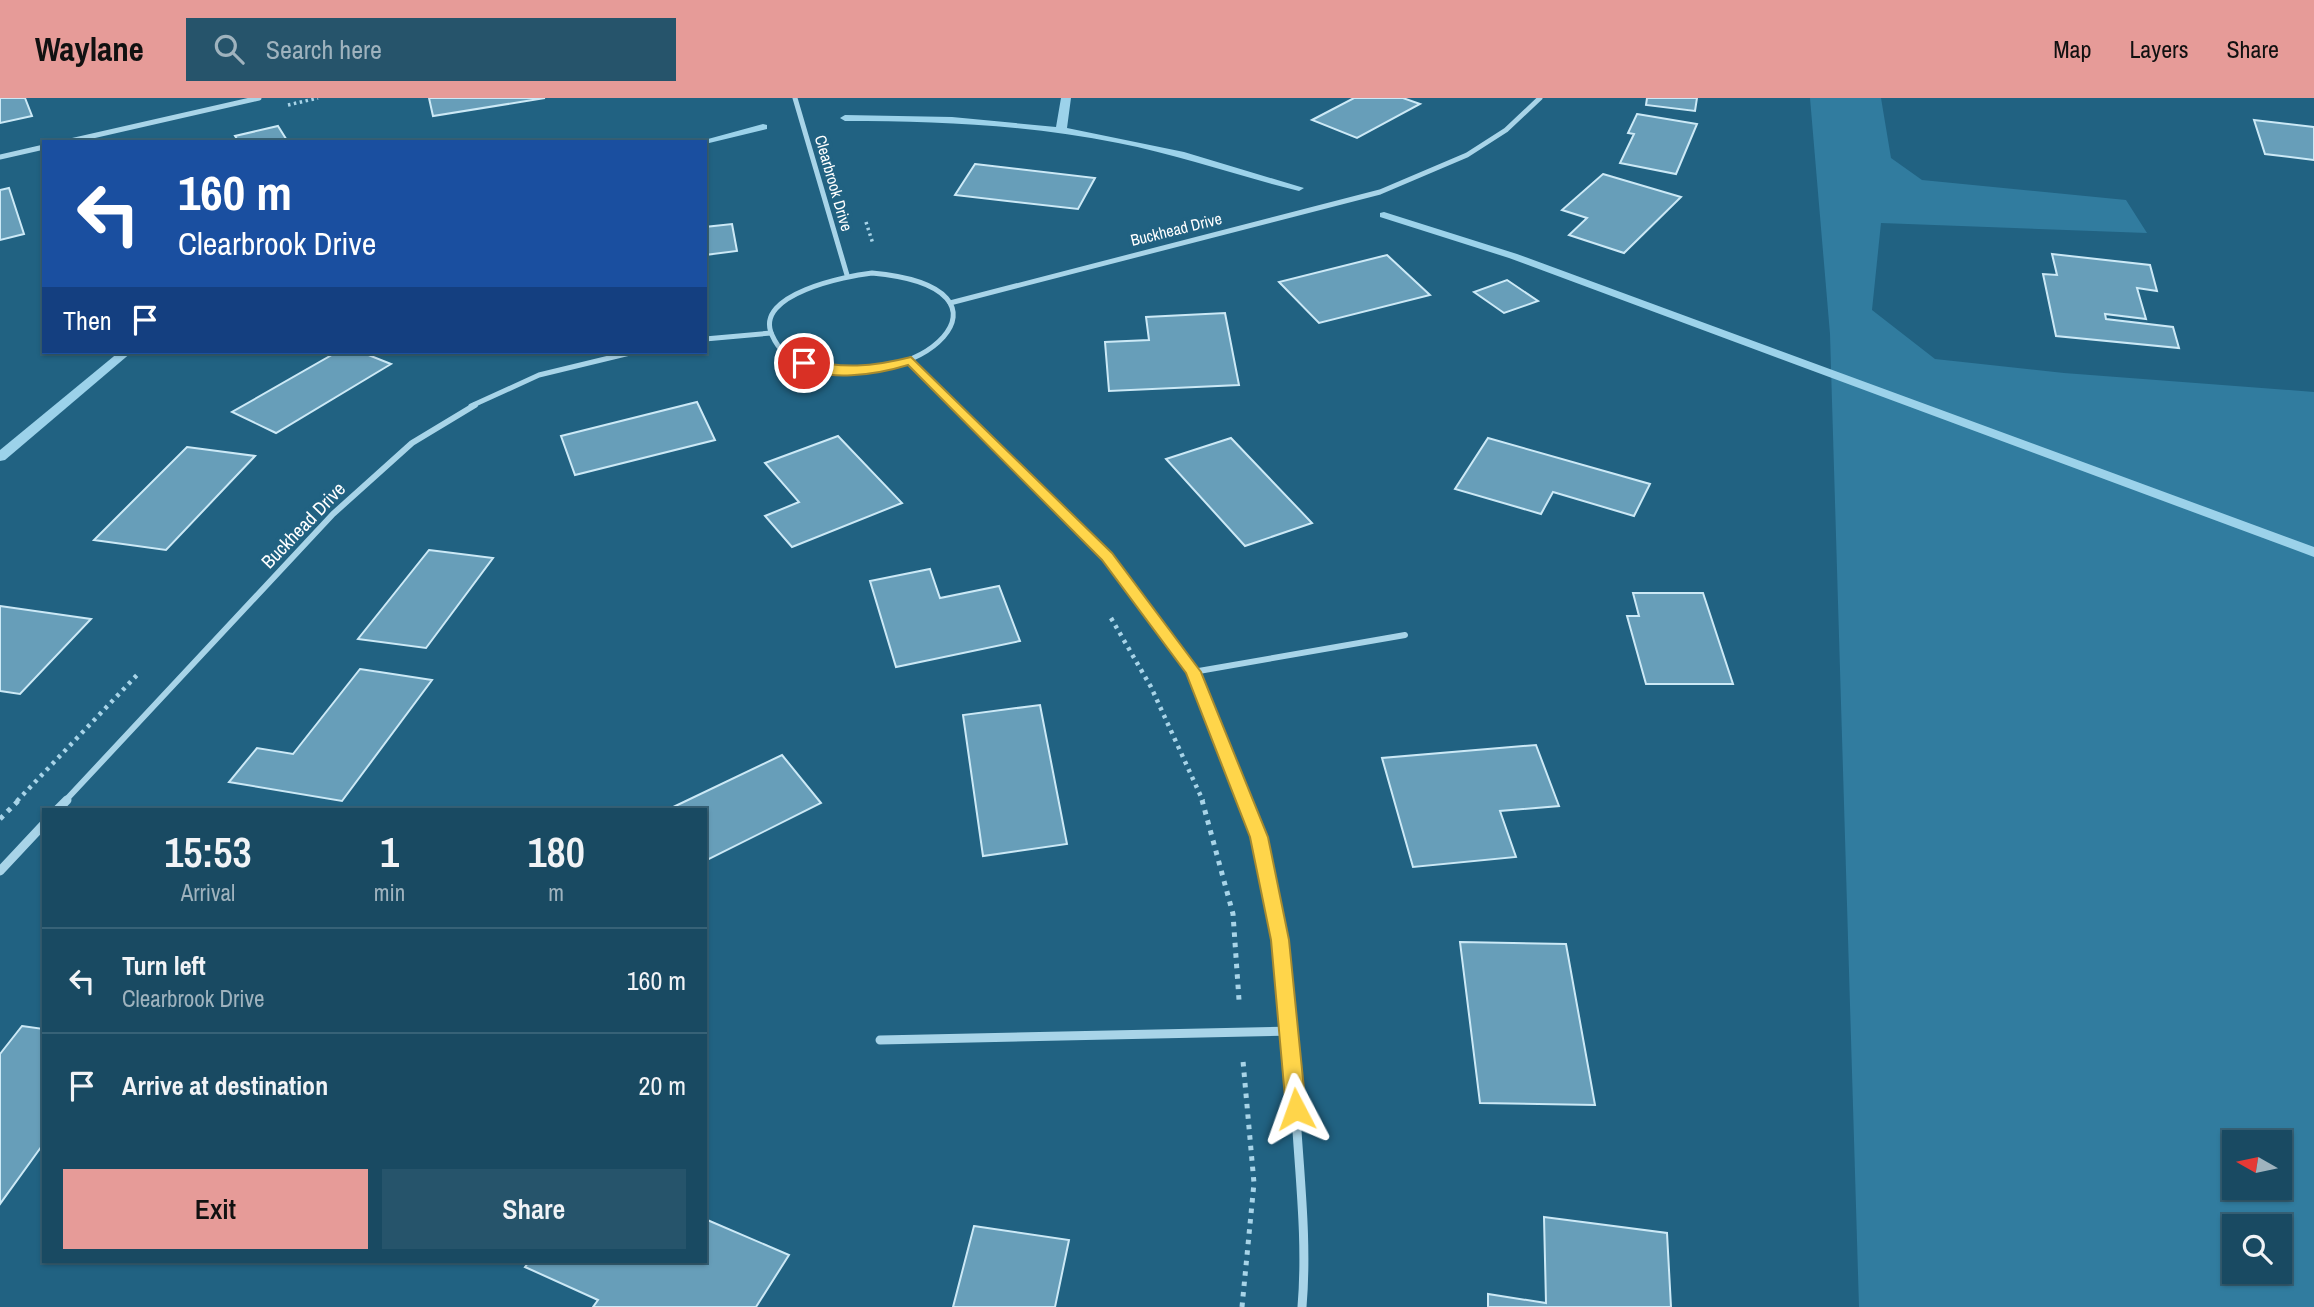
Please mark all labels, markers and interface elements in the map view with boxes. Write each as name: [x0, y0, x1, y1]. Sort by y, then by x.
search box: [186, 18, 676, 81]
text: Waylane: [35, 27, 144, 71]
icon: search: [210, 30, 248, 68]
text: Search here: [266, 32, 382, 67]
text: Map: [2053, 33, 2091, 65]
text: Layers: [2129, 33, 2188, 65]
text: Share: [2226, 33, 2279, 65]
street label: Clearbrook Drive: [810, 132, 858, 234]
text: 160 m: [178, 159, 292, 225]
icon: left: [63, 168, 154, 259]
street label: Buckhead Drive: [1128, 207, 1224, 251]
text: Clearbrook Drive: [178, 222, 376, 265]
icon: arrive: [126, 301, 164, 339]
text: Then: [63, 303, 112, 338]
pin: [774, 333, 834, 393]
icon: arrive: [785, 344, 823, 382]
street label: Buckhead Drive: [255, 476, 351, 574]
text: 15:53: [164, 824, 252, 880]
text: 1: [380, 824, 399, 880]
text: 180: [527, 824, 585, 880]
text: Arrival: [181, 877, 235, 908]
text: min: [374, 877, 405, 908]
text: m: [548, 877, 564, 908]
text: Turn left: [122, 948, 206, 983]
icon: left: [63, 962, 101, 1000]
text: 160 m: [627, 963, 686, 998]
text: Clearbrook Drive: [122, 983, 265, 1014]
icon: arrive: [63, 1067, 101, 1105]
text: Arrive at destination: [122, 1068, 328, 1103]
text: 20 m: [639, 1068, 686, 1103]
position arrow: [1259, 1072, 1333, 1146]
north arrow: [2222, 1130, 2292, 1200]
map controls: [2222, 1130, 2292, 1284]
button: Exit: [63, 1169, 368, 1249]
button: Share: [382, 1169, 686, 1249]
button: search: [2222, 1214, 2292, 1284]

